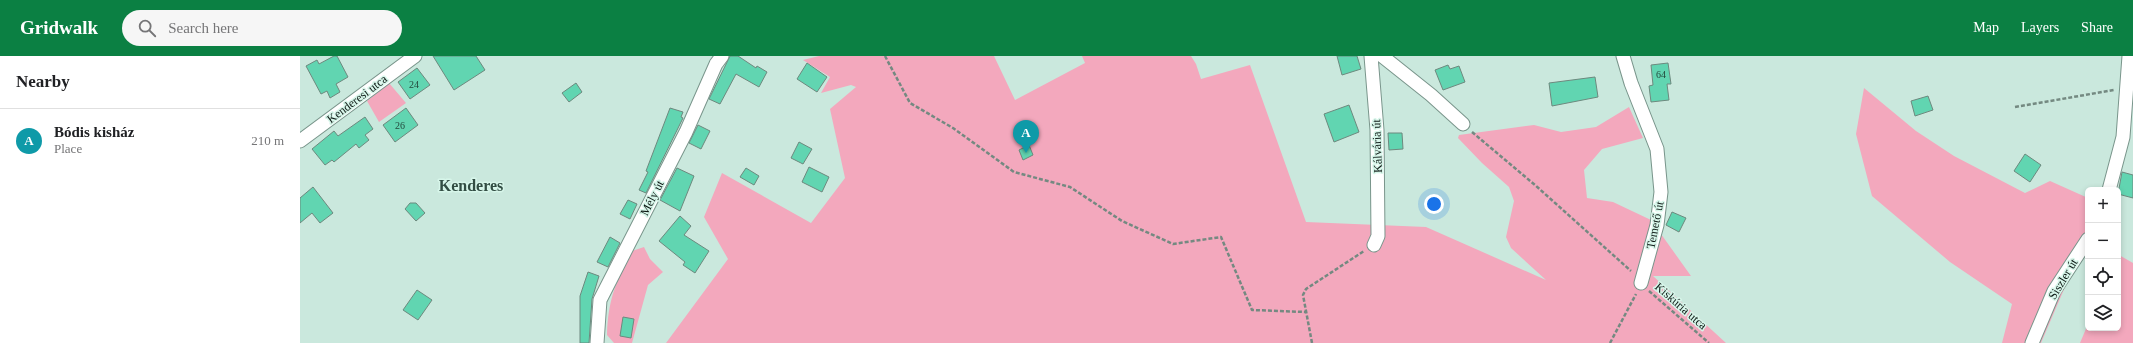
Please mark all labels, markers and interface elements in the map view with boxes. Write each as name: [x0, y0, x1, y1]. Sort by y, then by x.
search box: [122, 10, 402, 46]
text: Gridwalk: [20, 17, 98, 38]
icon: search: [136, 17, 158, 39]
text: Search here: [168, 20, 239, 36]
text: Map: [1973, 20, 1999, 35]
text: Layers: [2021, 20, 2059, 35]
text: Share: [2081, 20, 2113, 35]
house number: 64: [1656, 69, 1666, 80]
street label: Kenderesi utca: [324, 71, 390, 126]
text: Nearby: [16, 72, 70, 91]
house number: 24: [409, 79, 419, 90]
street label: Kálvária út: [1369, 118, 1385, 173]
house number: 26: [395, 120, 405, 131]
pin: A: [1013, 120, 1039, 153]
text: Bódis kisház: [54, 124, 134, 140]
text: A: [24, 133, 34, 148]
text: 210 m: [251, 133, 284, 148]
text: Place: [54, 141, 82, 156]
district label: Kenderes: [439, 177, 503, 194]
street label: Mély út: [637, 177, 667, 218]
map controls: [2085, 187, 2121, 331]
button: +: [2085, 187, 2121, 223]
your location: [1424, 194, 1444, 214]
street label: Temető út: [1644, 199, 1667, 250]
button: −: [2085, 223, 2121, 259]
street label: Siszler út: [2045, 256, 2081, 302]
button: locate: [2085, 259, 2121, 295]
street label: Kiskúria utca: [1652, 280, 1710, 333]
button: layers: [2085, 295, 2121, 331]

